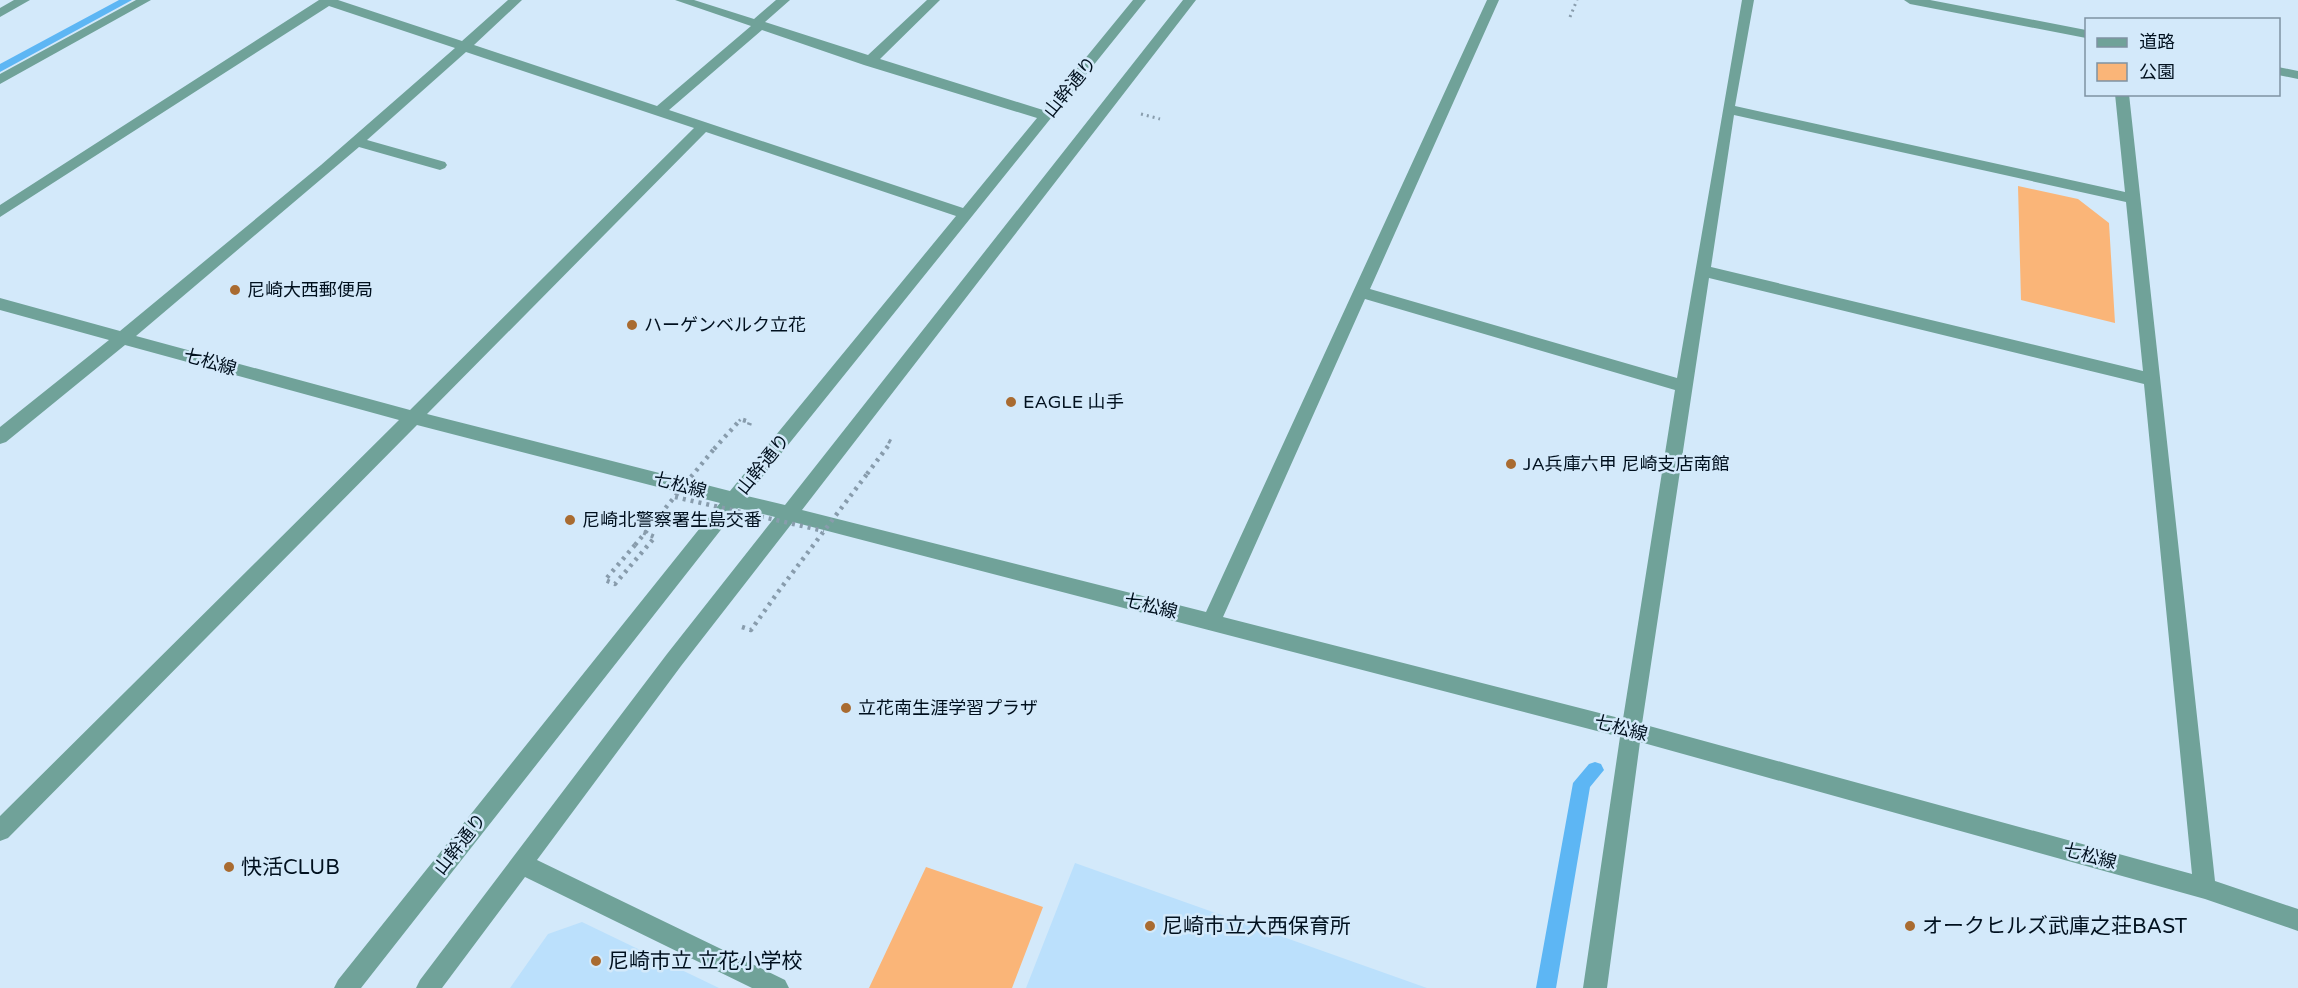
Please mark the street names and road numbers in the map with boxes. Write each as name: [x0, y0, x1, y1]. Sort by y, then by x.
street label: 山幹通り: [1039, 52, 1101, 122]
street label: 七松線: [181, 344, 239, 380]
street label: 山幹通り: [732, 429, 794, 499]
street label: 七松線: [651, 467, 709, 503]
street label: 七松線: [1122, 589, 1180, 623]
street label: 七松線: [1592, 710, 1650, 746]
street label: 山幹通り: [429, 809, 491, 879]
street label: 七松線: [2061, 838, 2119, 874]

